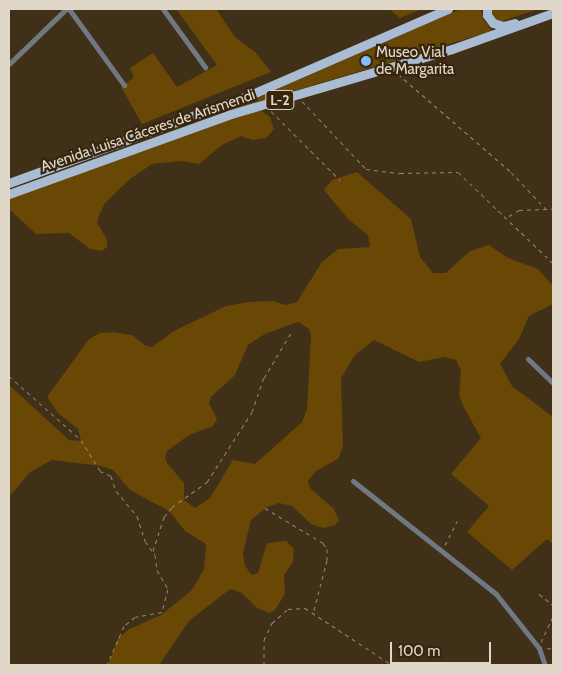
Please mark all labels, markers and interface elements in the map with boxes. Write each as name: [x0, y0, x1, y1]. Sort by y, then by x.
place label: Museo Vial de Margarita: [376, 43, 454, 78]
marker: Museo Vial de Margarita: [360, 55, 372, 67]
street label: Avenida Luisa Cáceres de Arismendi: [38, 86, 258, 176]
road number: L-2: [265, 88, 295, 112]
scale bar: [392, 632, 493, 664]
text: 100 m: [398, 642, 440, 660]

